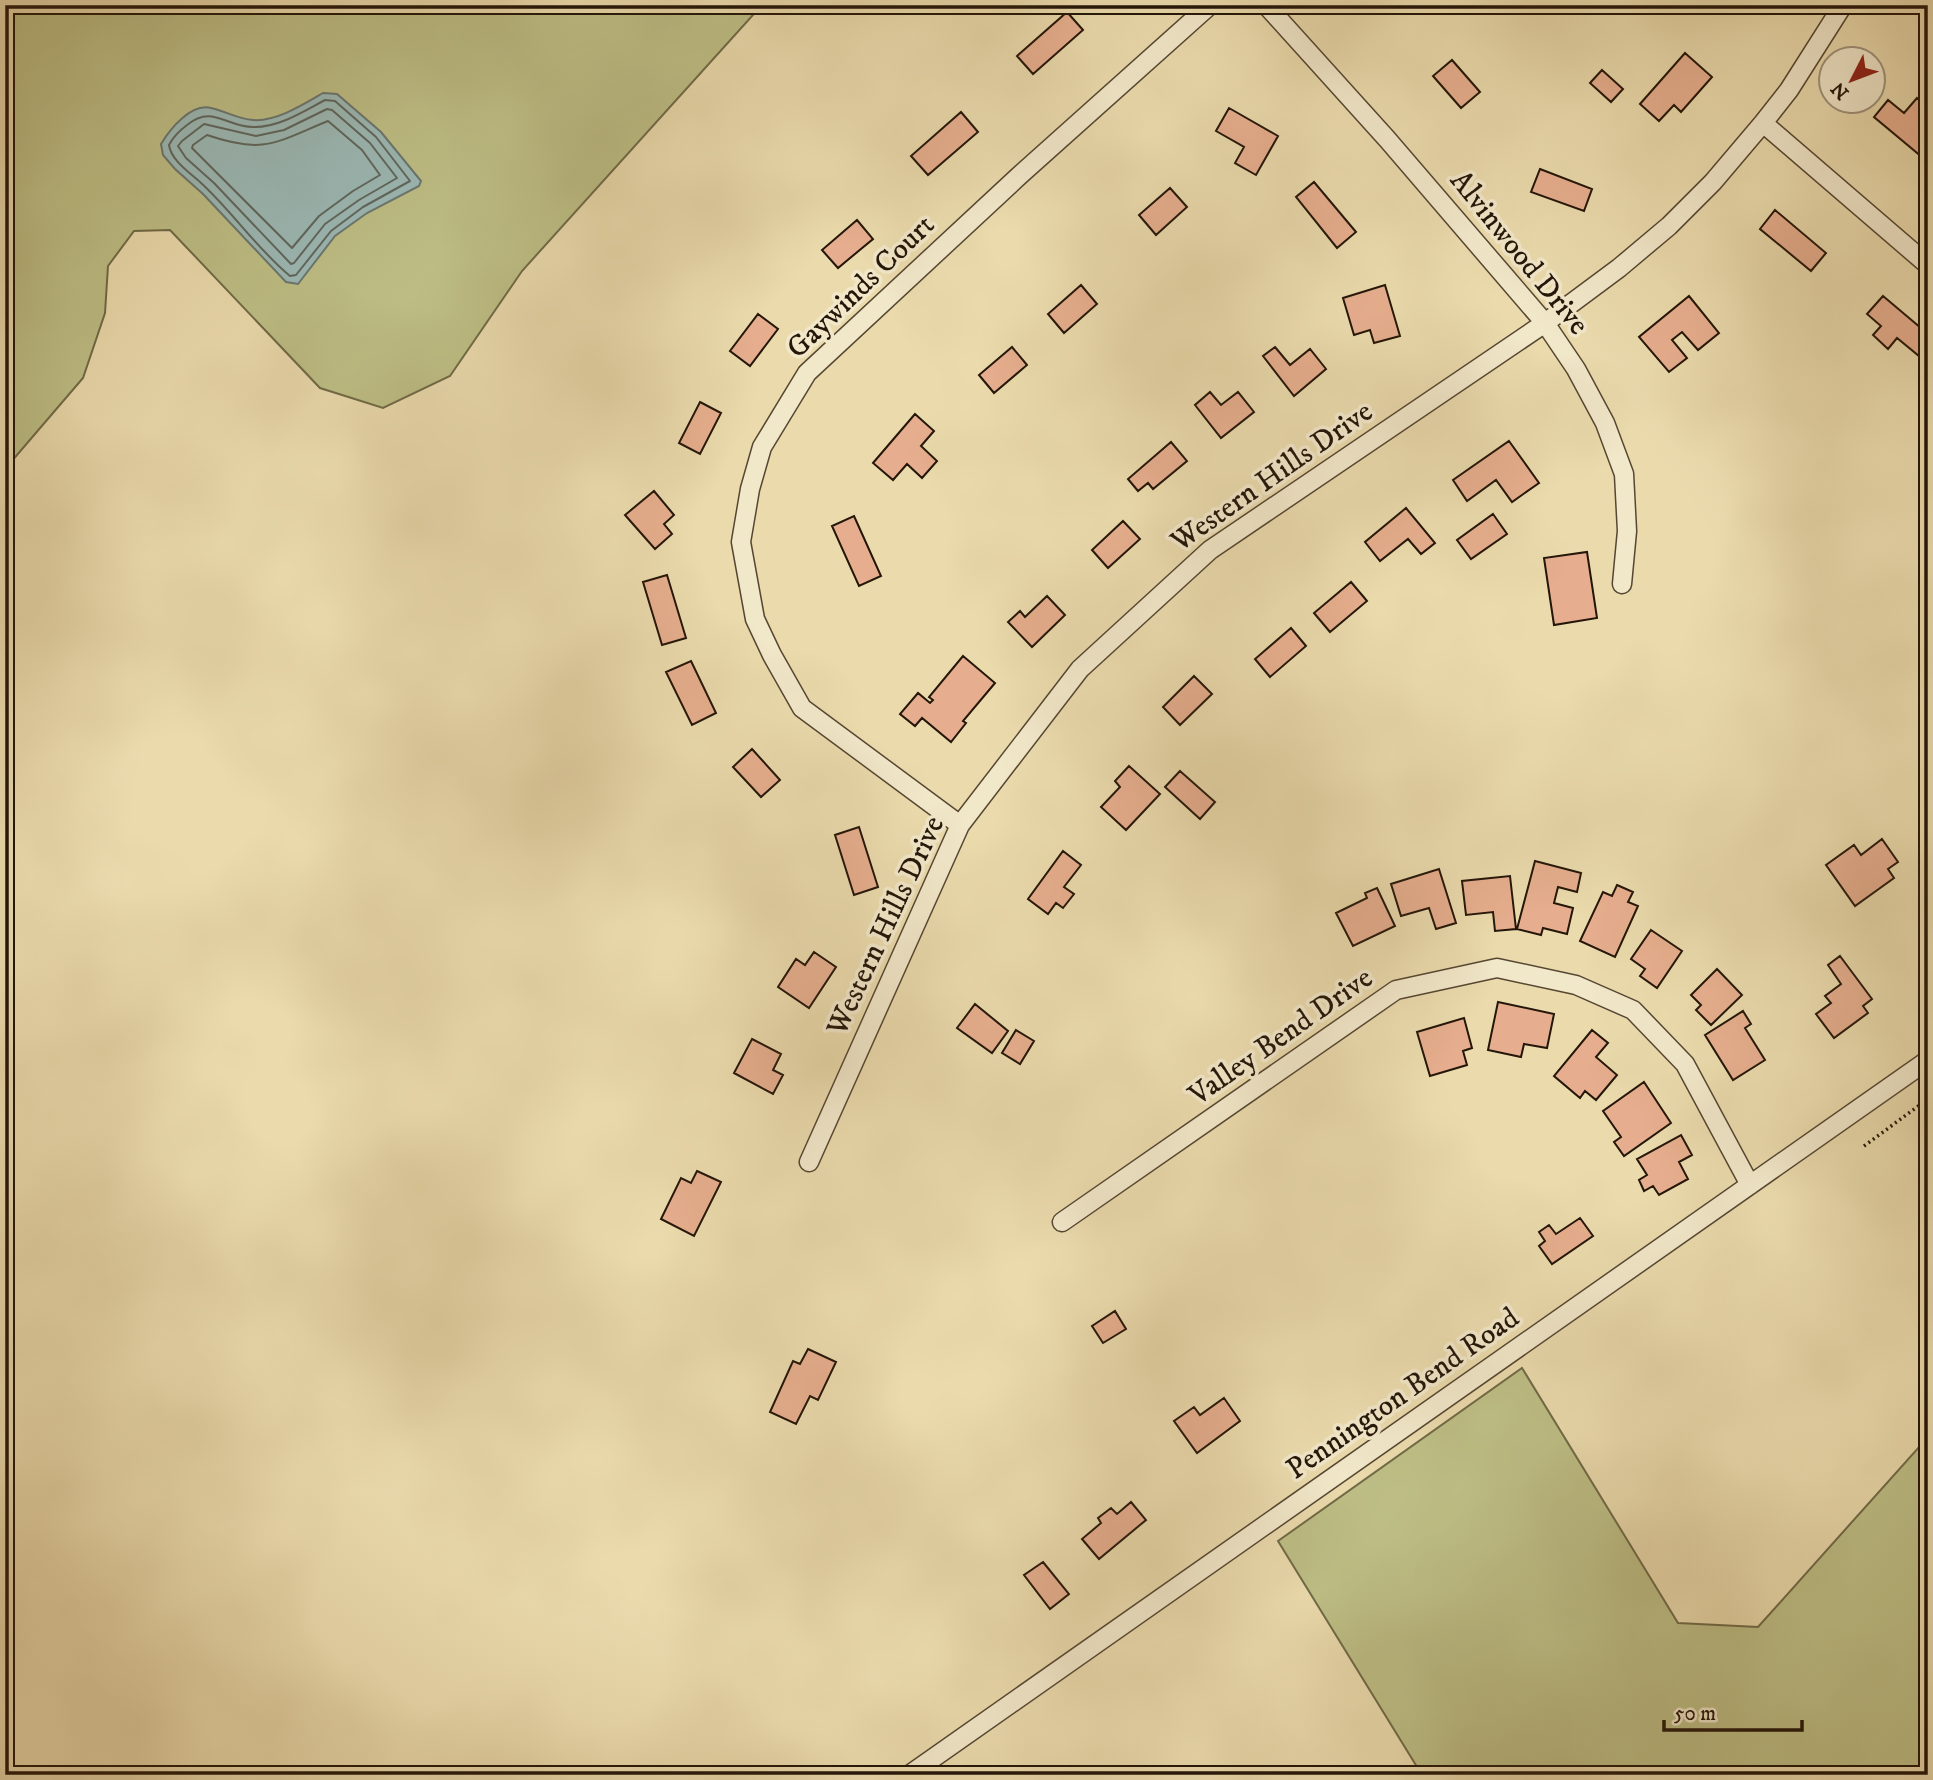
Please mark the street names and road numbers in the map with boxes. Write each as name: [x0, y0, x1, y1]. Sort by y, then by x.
street label: Alvinwood Drive: [1441, 163, 1597, 343]
street label: Gaywinds Court: [779, 207, 943, 367]
street label: Western Hills Drive: [1163, 394, 1380, 561]
street label: Western Hills Drive: [819, 810, 953, 1043]
street label: Valley Bend Drive: [1181, 960, 1380, 1115]
street label: Pennington Bend Road: [1279, 1300, 1527, 1488]

